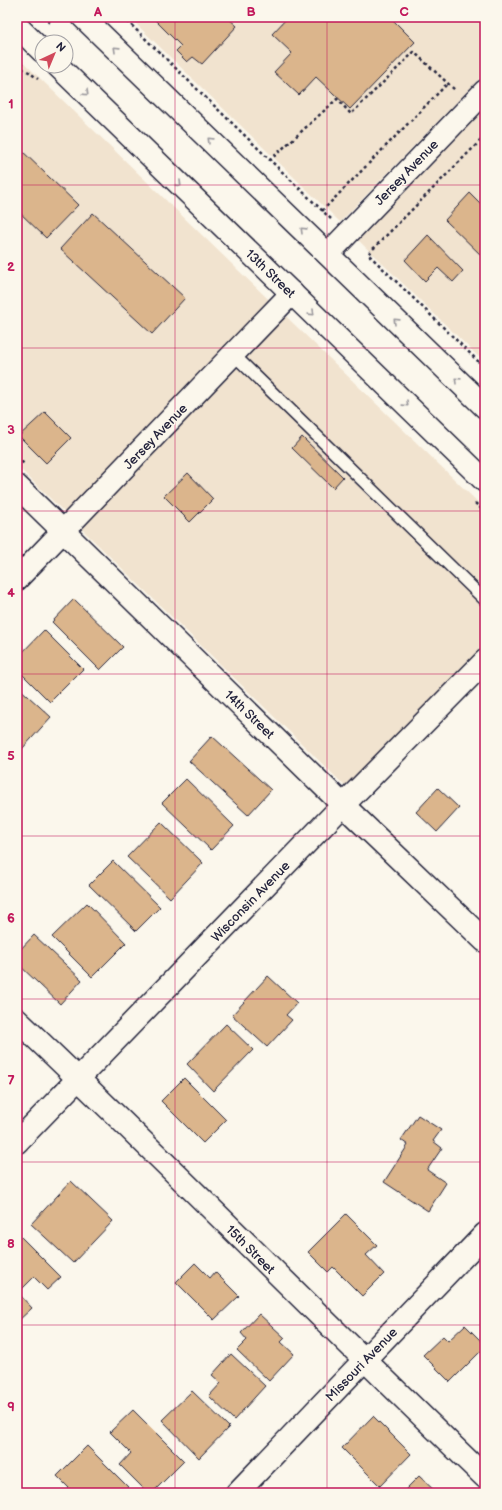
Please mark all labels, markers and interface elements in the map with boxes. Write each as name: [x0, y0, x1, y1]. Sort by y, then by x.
text: A: [93, 4, 102, 20]
text: B: [246, 4, 256, 20]
text: C: [399, 4, 409, 20]
north arrow: [34, 34, 74, 74]
text: N: [53, 40, 68, 55]
one-way arrow: [113, 47, 121, 54]
one-way arrow: [81, 88, 89, 96]
text: 1: [8, 96, 14, 112]
street label: Jersey Avenue: [371, 136, 442, 209]
one-way arrow: [207, 137, 215, 145]
one-way arrow: [174, 179, 182, 187]
one-way arrow: [300, 227, 308, 235]
street label: 13th Street: [242, 246, 299, 301]
text: 2: [7, 259, 15, 275]
one-way arrow: [307, 308, 315, 316]
one-way arrow: [394, 318, 401, 325]
one-way arrow: [454, 377, 462, 384]
one-way arrow: [401, 399, 409, 407]
street label: Jersey Avenue: [120, 400, 191, 473]
text: 3: [7, 422, 15, 438]
text: 4: [7, 585, 15, 601]
street label: 14th Street: [221, 687, 278, 742]
text: 5: [7, 748, 15, 764]
street label: Wisconsin Avenue: [208, 858, 294, 945]
text: 6: [7, 910, 15, 926]
text: 7: [7, 1073, 15, 1089]
street label: 15th Street: [223, 1222, 278, 1278]
text: 8: [7, 1236, 15, 1252]
street label: Missouri Avenue: [322, 1324, 401, 1405]
text: 9: [7, 1399, 15, 1415]

